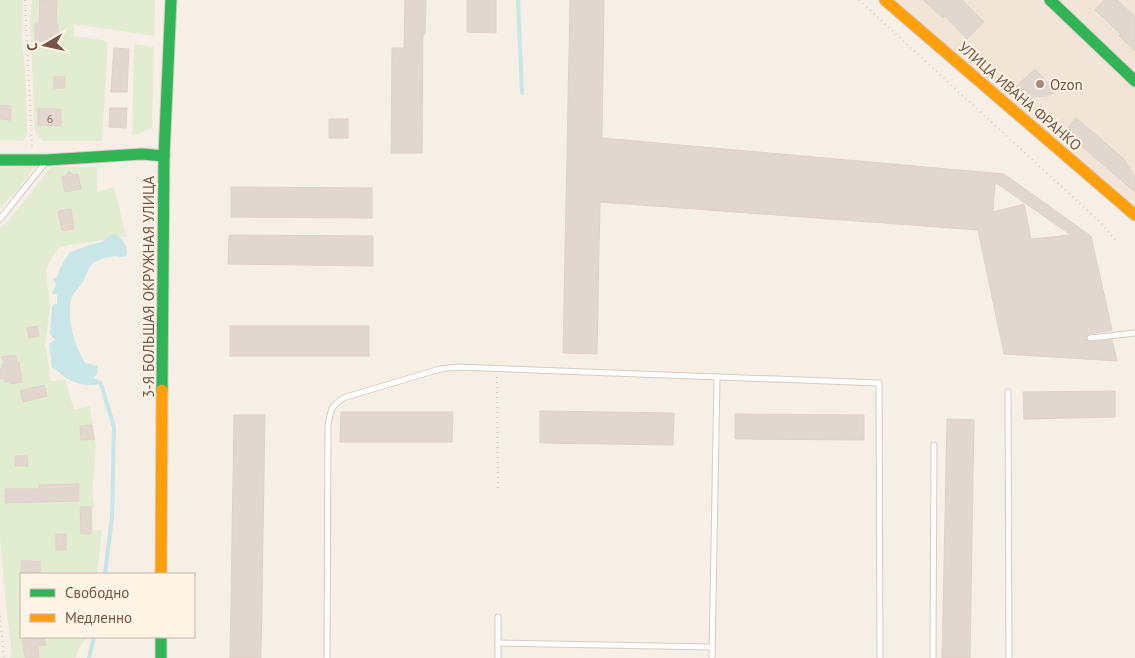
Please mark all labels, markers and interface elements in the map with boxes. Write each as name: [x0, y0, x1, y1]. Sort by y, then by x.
north arrow: [20, 20, 70, 70]
street label: УЛИЦА ИВАНА ФРАНКО: [955, 37, 1085, 155]
text: С: [23, 42, 42, 52]
place label: Ozon: [1050, 75, 1083, 94]
marker: Ozon: [1034, 78, 1046, 90]
house number: 6: [47, 111, 53, 126]
street label: 3-Я БОЛЬШАЯ ОКРУЖНАЯ УЛИЦА: [139, 176, 158, 398]
legend: [20, 573, 195, 638]
text: Свободно: [65, 583, 129, 602]
text: Медленно: [65, 608, 132, 627]

